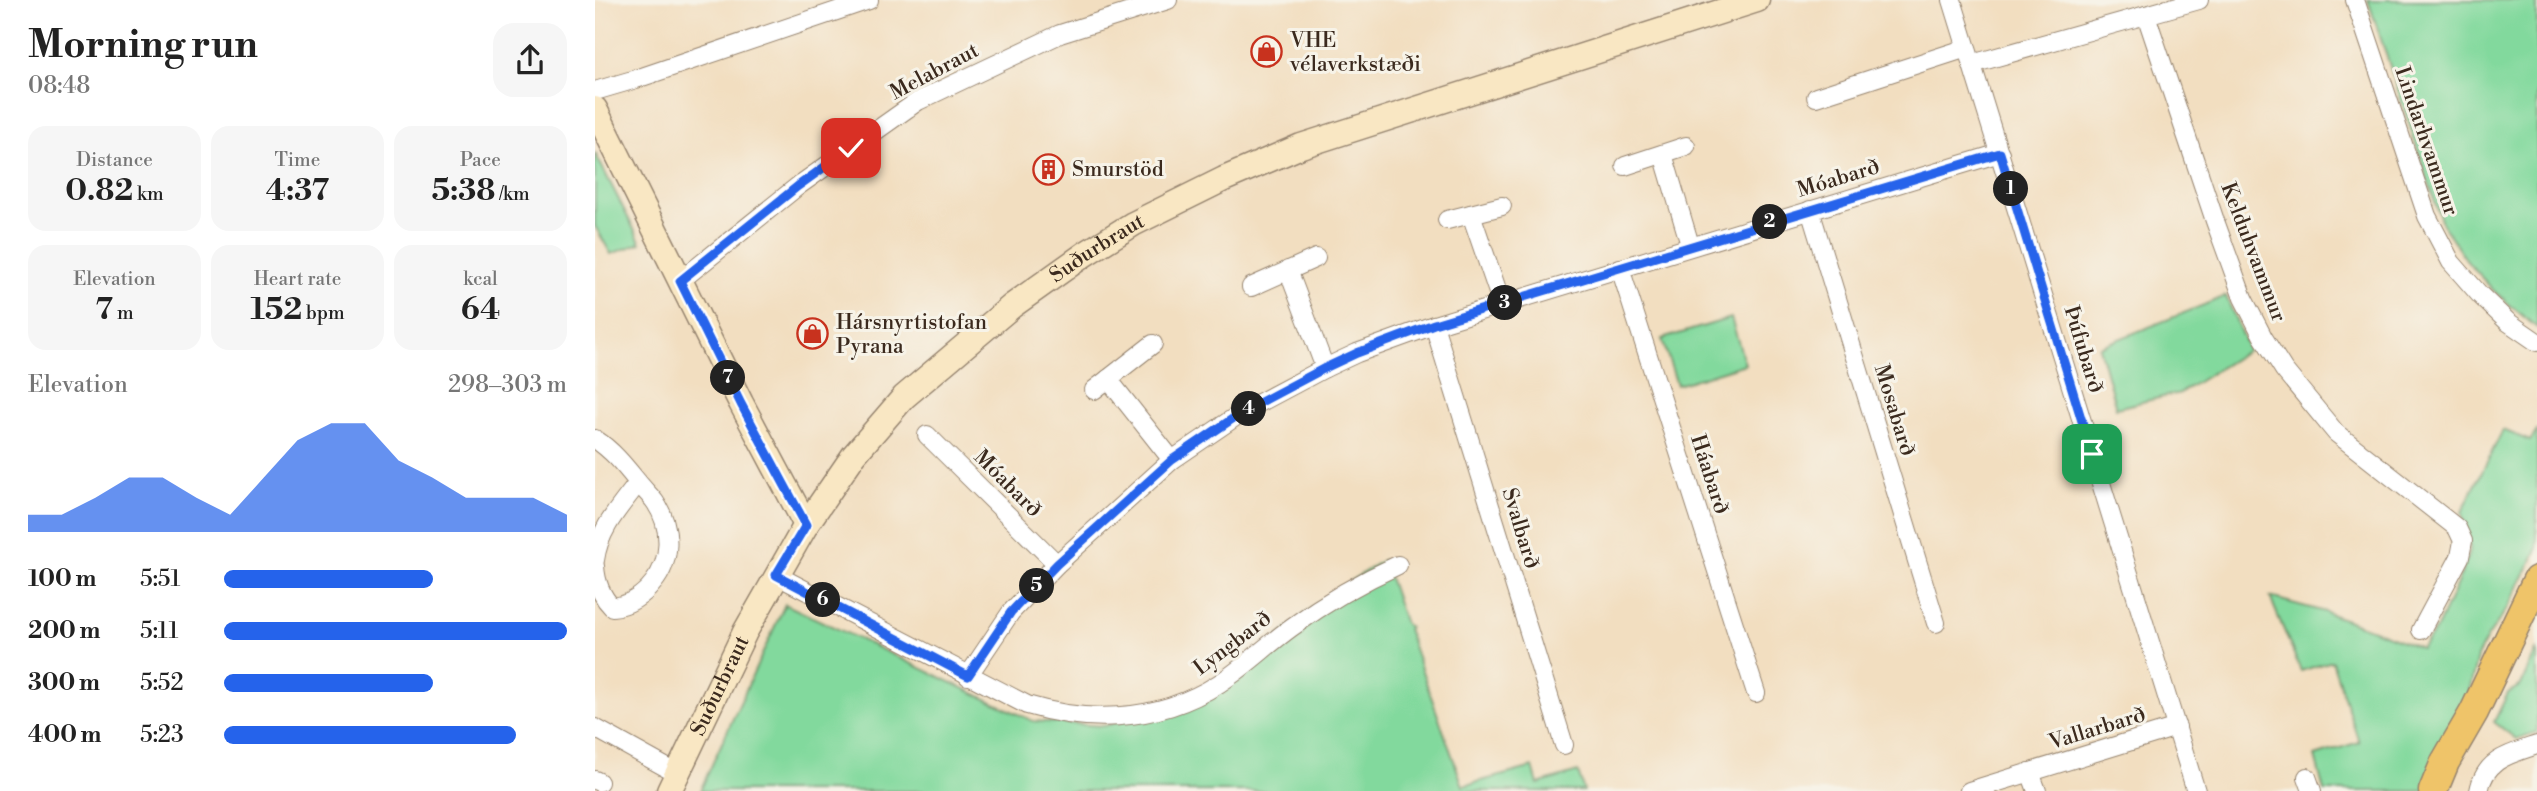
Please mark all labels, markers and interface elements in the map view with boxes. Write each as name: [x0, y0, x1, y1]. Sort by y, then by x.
text: Morning run: [28, 22, 258, 69]
button: share: [493, 23, 567, 97]
place label: VHE vélaverkstæði: [1289, 28, 1421, 78]
shop icon: VHE vélaverkstæði: [1250, 35, 1284, 69]
street label: Melabraut: [886, 37, 984, 106]
street label: Lindarhvammur: [2388, 63, 2464, 219]
text: 08:48: [28, 72, 90, 100]
pin: [821, 118, 881, 178]
icon: check: [832, 129, 870, 167]
text: Distance: [76, 148, 153, 172]
text: Time: [275, 148, 320, 172]
text: Pace: [460, 148, 501, 172]
building icon: Smurstöd: [1032, 152, 1066, 186]
street label: Móabarð: [1794, 154, 1883, 204]
place label: Smurstöd: [1072, 157, 1164, 183]
text: 0.82: [65, 172, 133, 210]
text: 4:37: [266, 172, 329, 210]
text: 5:38: [431, 172, 495, 210]
pin: 1: [1993, 172, 2029, 206]
text: 1: [2006, 176, 2015, 200]
street label: Kelduhvammur: [2215, 179, 2292, 326]
text: km: [133, 182, 164, 206]
text: /km: [495, 182, 530, 206]
pin: 2: [1753, 204, 1787, 240]
street label: Suðurbraut: [1045, 208, 1149, 289]
text: 2: [1764, 209, 1775, 233]
text: Elevation: [73, 267, 156, 291]
text: Heart rate: [254, 267, 341, 291]
text: kcal: [463, 267, 498, 291]
pin: 3: [1487, 286, 1523, 320]
text: 3: [1499, 290, 1510, 314]
text: 7: [95, 291, 113, 329]
text: 152: [250, 291, 302, 329]
text: 64: [461, 291, 500, 329]
text: m: [113, 301, 134, 325]
text: bpm: [302, 301, 345, 325]
street label: Þúfubarð: [2058, 303, 2109, 396]
place label: Hársnyrtistofan Pyrana: [836, 310, 988, 360]
shop icon: Hársnyrtistofan Pyrana: [796, 317, 830, 351]
pin: 7: [711, 360, 745, 396]
street label: Mosabarð: [1868, 362, 1920, 459]
text: 7: [722, 365, 733, 389]
text: Elevation: [28, 371, 128, 399]
text: 298–303 m: [448, 371, 567, 399]
pin: 4: [1231, 392, 1267, 426]
text: 4: [1242, 396, 1255, 420]
pin: [2062, 424, 2122, 484]
street label: Háabarð: [1684, 431, 1734, 517]
icon: arrive: [2073, 435, 2111, 473]
street label: Móabarð: [968, 445, 1046, 523]
street label: Svalbarð: [1496, 485, 1545, 572]
text: 100 m: [28, 565, 96, 593]
text: 5:51: [140, 565, 180, 593]
pin: 5: [1019, 568, 1055, 604]
text: 5: [1031, 573, 1042, 597]
pin: 6: [805, 582, 841, 618]
text: 6: [817, 587, 828, 611]
street label: Lyngbarð: [1189, 606, 1277, 682]
text: 200 m: [28, 617, 100, 645]
text: 5:11: [140, 617, 178, 645]
street label: Suðurbraut: [685, 631, 756, 740]
text: 300 m: [28, 669, 100, 697]
text: 5:52: [140, 669, 184, 697]
street label: Vallarbarð: [2045, 702, 2149, 756]
text: 400 m: [28, 721, 101, 749]
text: 5:23: [140, 721, 184, 749]

